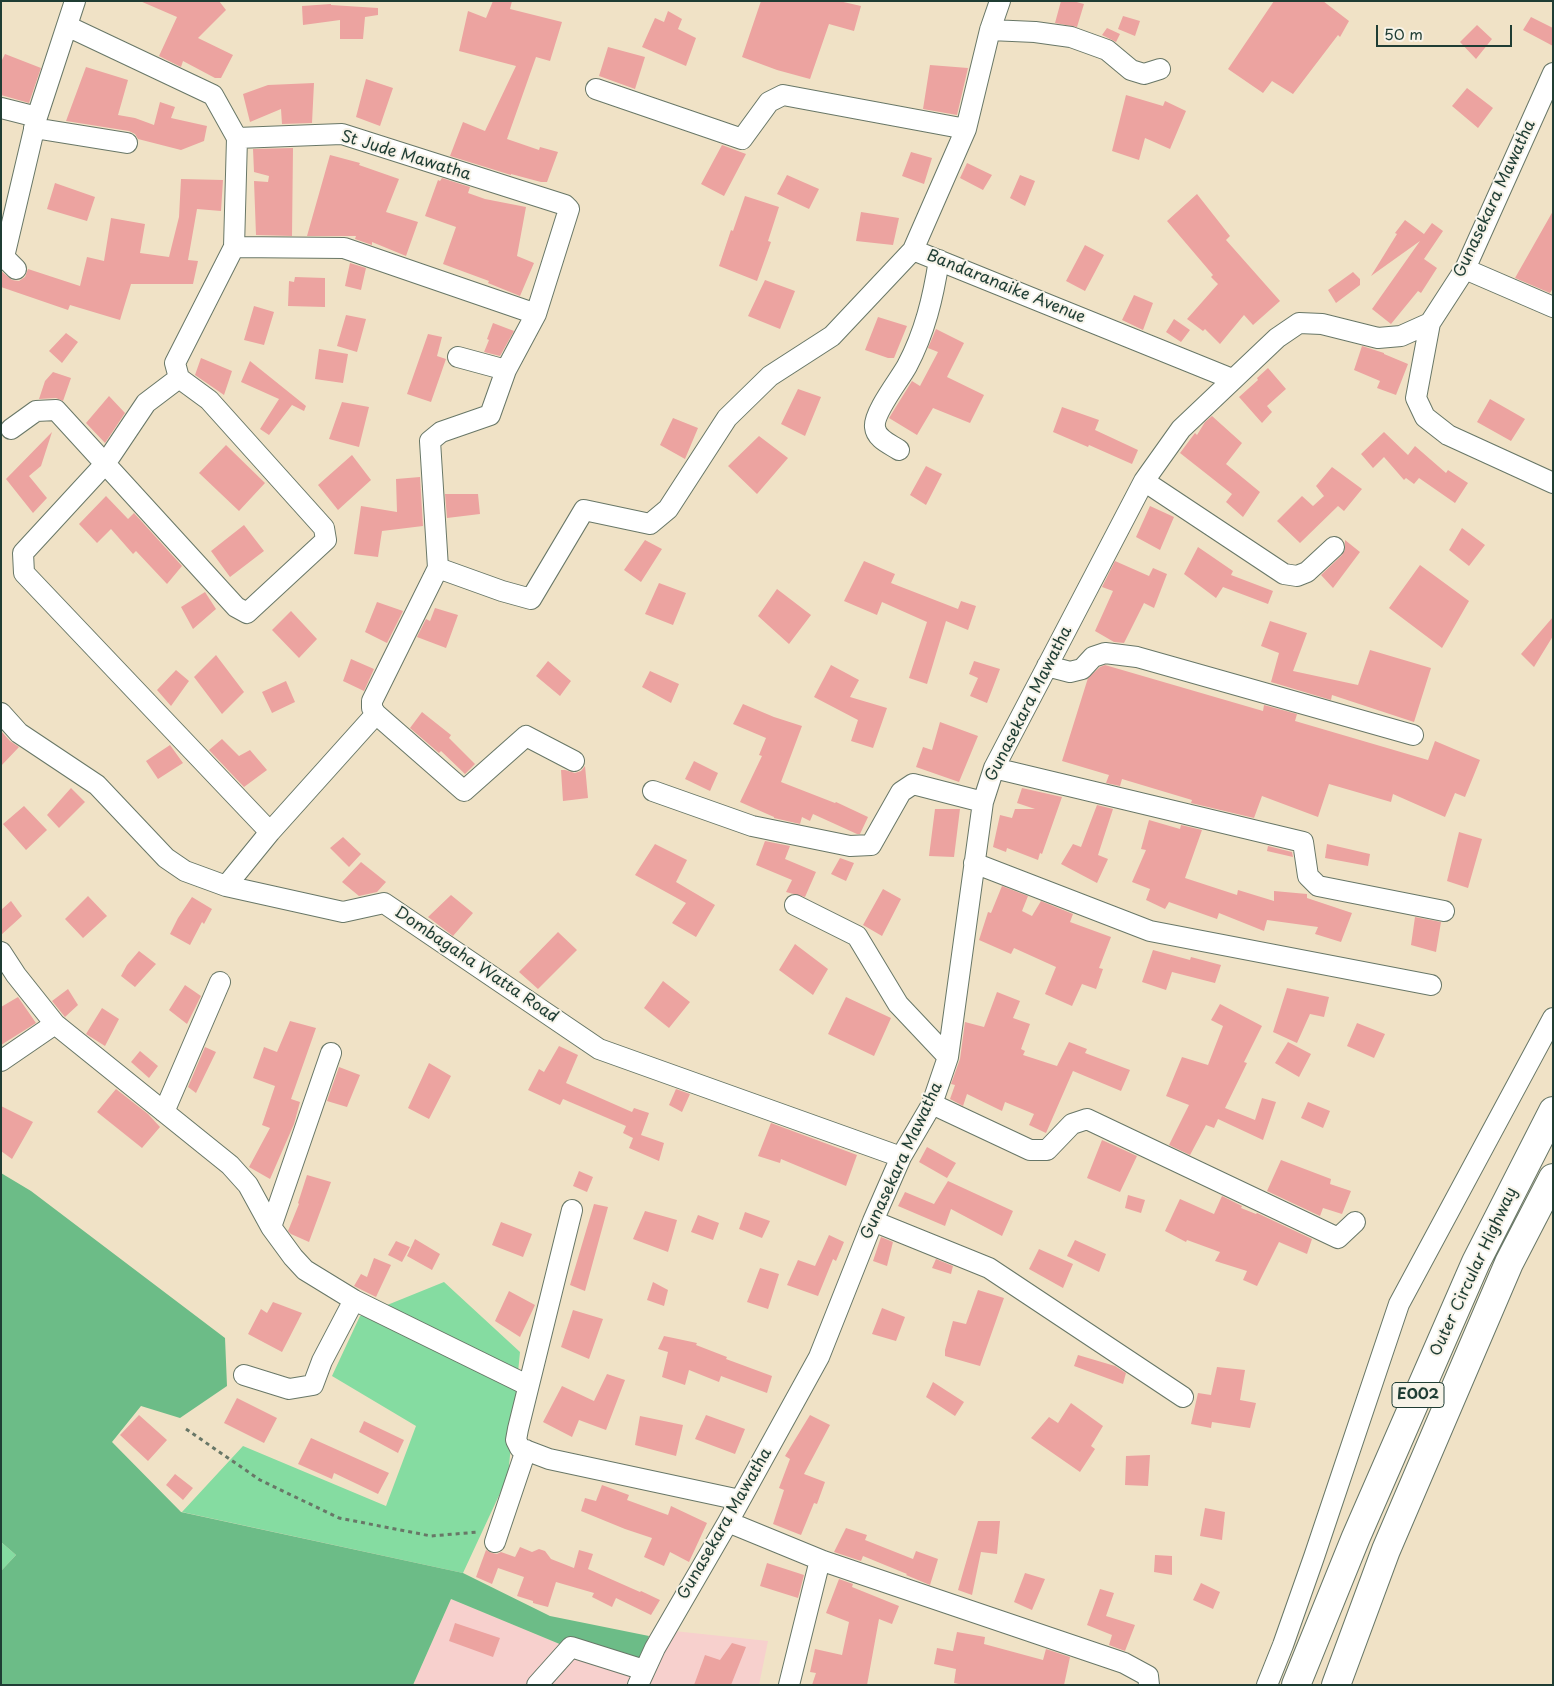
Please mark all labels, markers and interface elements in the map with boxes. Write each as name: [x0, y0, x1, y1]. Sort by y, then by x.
scale bar: [1379, 15, 1515, 47]
text: 50 m: [1384, 22, 1423, 45]
street label: Gunasekara Mawatha: [1450, 117, 1540, 281]
street label: St Jude Mawatha: [339, 127, 473, 185]
street label: Bandaranaike Avenue: [924, 246, 1088, 328]
street label: Gunasekara Mawatha: [982, 623, 1076, 785]
street label: Dombagaha Watta Road: [391, 903, 561, 1027]
street label: Gunasekara Mawatha: [857, 1079, 947, 1243]
street label: Outer Circular Highway: [1426, 1185, 1522, 1359]
road number: E002: [1392, 1382, 1444, 1408]
street label: Gunasekara Mawatha: [674, 1445, 776, 1603]

